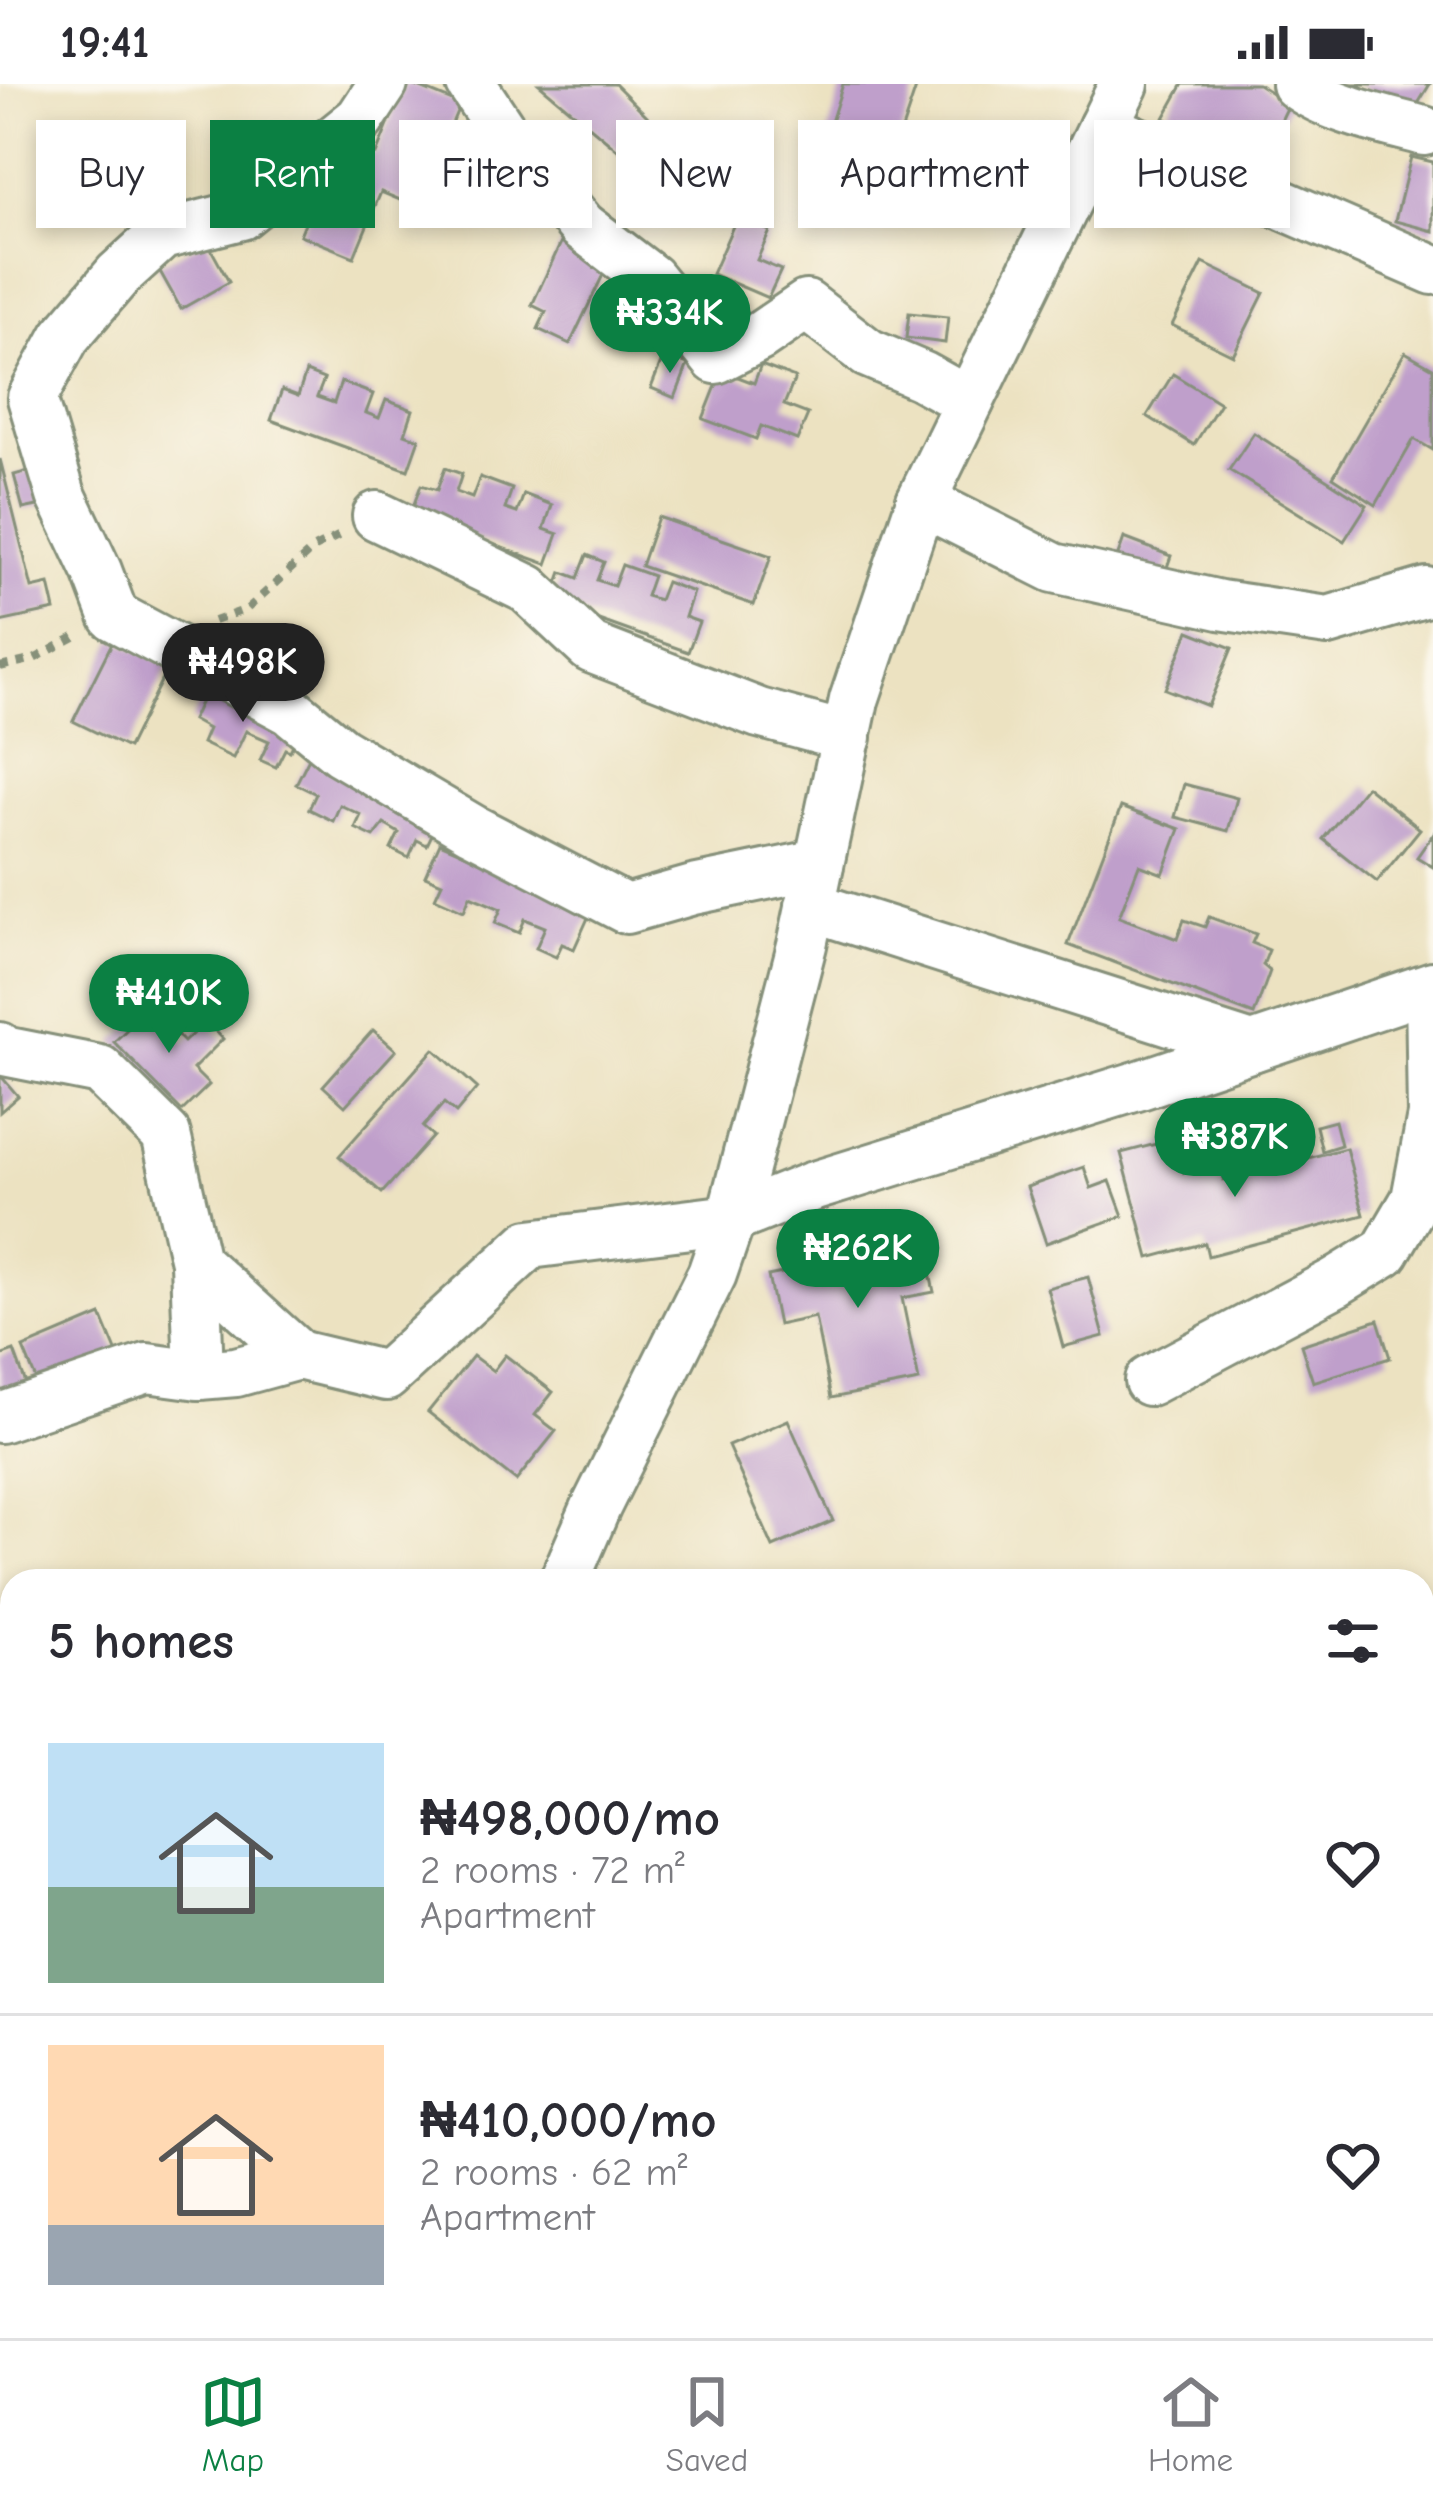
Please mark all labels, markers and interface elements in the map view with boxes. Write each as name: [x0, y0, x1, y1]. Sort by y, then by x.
text: 19:41: [60, 16, 149, 68]
chip: Buy: [36, 120, 186, 228]
chip: Rent: [210, 120, 375, 228]
chip: Filters: [399, 120, 592, 228]
chip: New: [616, 120, 774, 228]
chip: Apartment: [798, 120, 1070, 228]
chip: House: [1094, 120, 1290, 228]
pin: ₦334K: [586, 274, 754, 376]
text: ₦334K: [617, 290, 723, 335]
pin: ₦498K: [159, 623, 327, 725]
text: ₦498K: [189, 639, 297, 684]
pin: ₦410K: [85, 954, 253, 1056]
text: ₦410K: [116, 970, 222, 1015]
pin: ₦387K: [1151, 1098, 1319, 1200]
text: ₦387K: [1182, 1114, 1288, 1159]
pin: ₦262K: [774, 1209, 942, 1311]
text: ₦262K: [803, 1225, 913, 1270]
icon: filters: [1320, 1608, 1386, 1674]
text: 5 homes: [48, 1612, 234, 1671]
text: ₦498,000/mo: [420, 1789, 720, 1848]
icon: home: [144, 1791, 288, 1935]
icon: heart: [1320, 1830, 1386, 1896]
text: 2 rooms · 72 m²: [420, 1848, 685, 1893]
text: Apartment: [420, 1893, 595, 1938]
text: ₦410,000/mo: [420, 2091, 717, 2150]
icon: home: [144, 2093, 288, 2237]
icon: heart: [1320, 2132, 1386, 2198]
text: 2 rooms · 62 m²: [420, 2150, 687, 2195]
text: Apartment: [420, 2195, 595, 2240]
tab: Map: [200, 2369, 266, 2479]
tab: Saved: [666, 2369, 748, 2479]
tab: Home: [1148, 2369, 1233, 2479]

